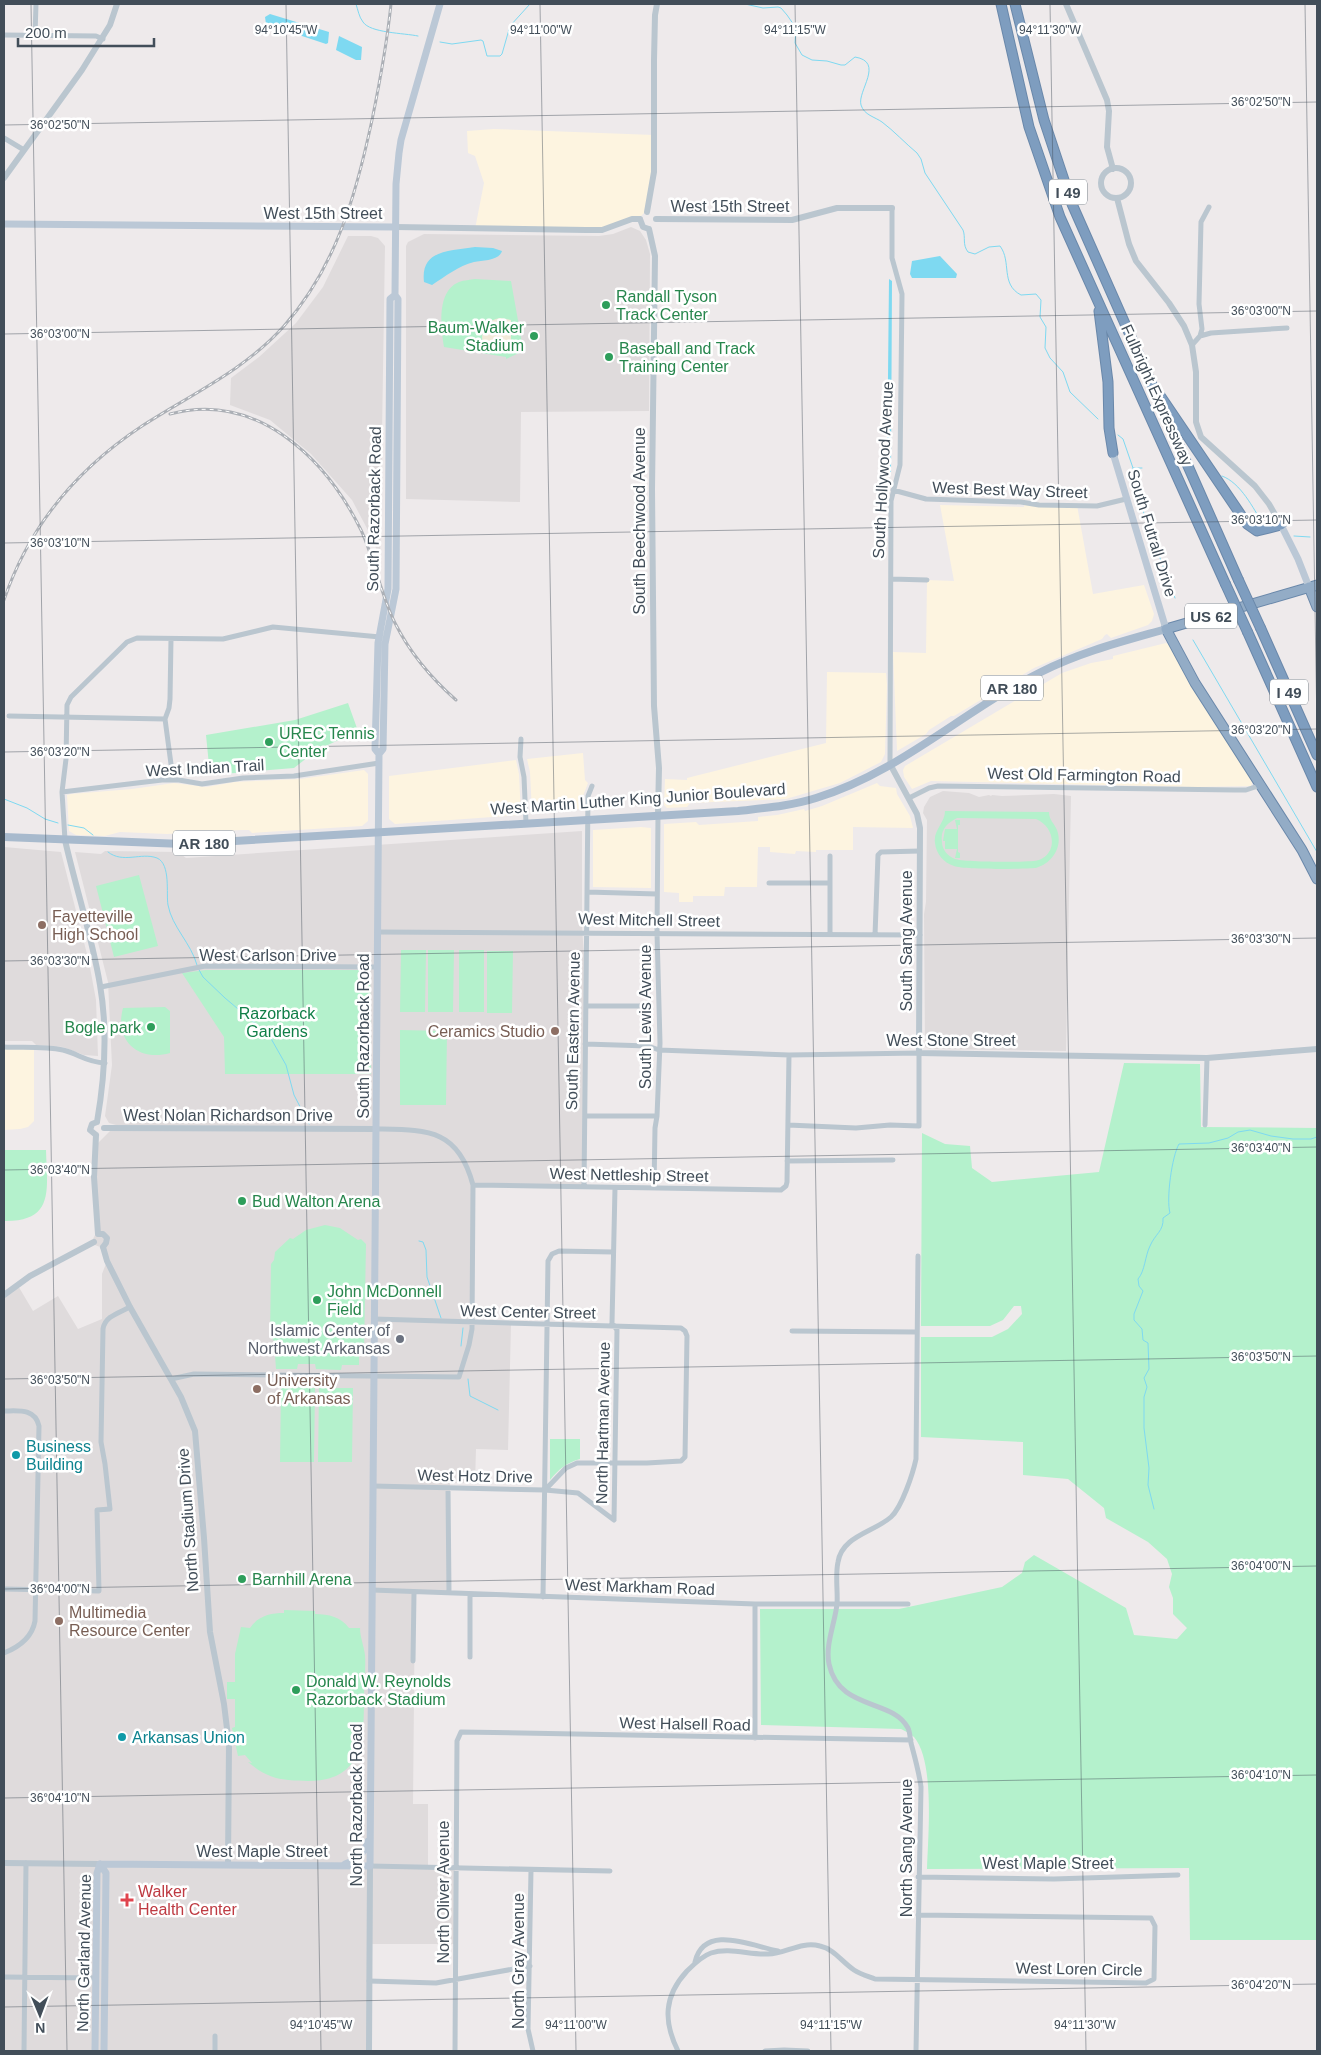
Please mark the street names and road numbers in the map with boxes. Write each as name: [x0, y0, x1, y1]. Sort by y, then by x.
road number: I 49: [1049, 180, 1087, 204]
street label: West 15th Street: [671, 198, 790, 215]
street label: West 15th Street: [264, 205, 383, 222]
street label: Fulbright Expressway: [1118, 322, 1196, 468]
street label: South Hollywood Avenue: [870, 381, 896, 559]
street label: South Razorback Road: [364, 426, 384, 592]
street label: South Beechwood Avenue: [631, 427, 648, 615]
street label: South Futrall Drive: [1125, 467, 1180, 599]
street label: West Best Way Street: [932, 479, 1089, 501]
road number: US 62: [1185, 604, 1237, 628]
road number: AR 180: [981, 676, 1043, 700]
road number: I 49: [1270, 680, 1308, 704]
street label: West Indian Trail: [145, 756, 265, 780]
street label: West Old Farmington Road: [987, 765, 1181, 785]
street label: West Martin Luther King Junior Boulevard: [490, 780, 786, 818]
road number: AR 180: [173, 830, 235, 856]
street label: South Sang Avenue: [898, 870, 915, 1012]
street label: West Mitchell Street: [578, 910, 721, 930]
street label: South Lewis Avenue: [637, 945, 654, 1089]
street label: West Carlson Drive: [199, 947, 337, 964]
street label: South Eastern Avenue: [563, 951, 583, 1111]
street label: South Razorback Road: [355, 953, 372, 1119]
street label: West Stone Street: [886, 1032, 1016, 1049]
street label: West Nolan Richardson Drive: [123, 1107, 333, 1124]
street label: West Nettleship Street: [549, 1165, 709, 1185]
street label: West Center Street: [460, 1302, 597, 1322]
street label: North Hartman Avenue: [593, 1342, 613, 1504]
street label: North Stadium Drive: [174, 1447, 202, 1592]
street label: West Hotz Drive: [417, 1466, 533, 1486]
street label: West Markham Road: [565, 1576, 715, 1598]
street label: West Halsell Road: [619, 1714, 751, 1734]
street label: North Razorback Road: [348, 1724, 365, 1886]
street label: North Sang Avenue: [898, 1779, 915, 1917]
street label: North Oliver Avenue: [435, 1820, 452, 1963]
street label: West Maple Street: [196, 1843, 328, 1860]
street label: West Maple Street: [982, 1855, 1114, 1872]
street label: North Garland Avenue: [74, 1874, 94, 2032]
street label: North Gray Avenue: [510, 1893, 527, 2029]
street label: West Loren Circle: [1015, 1959, 1143, 1979]

